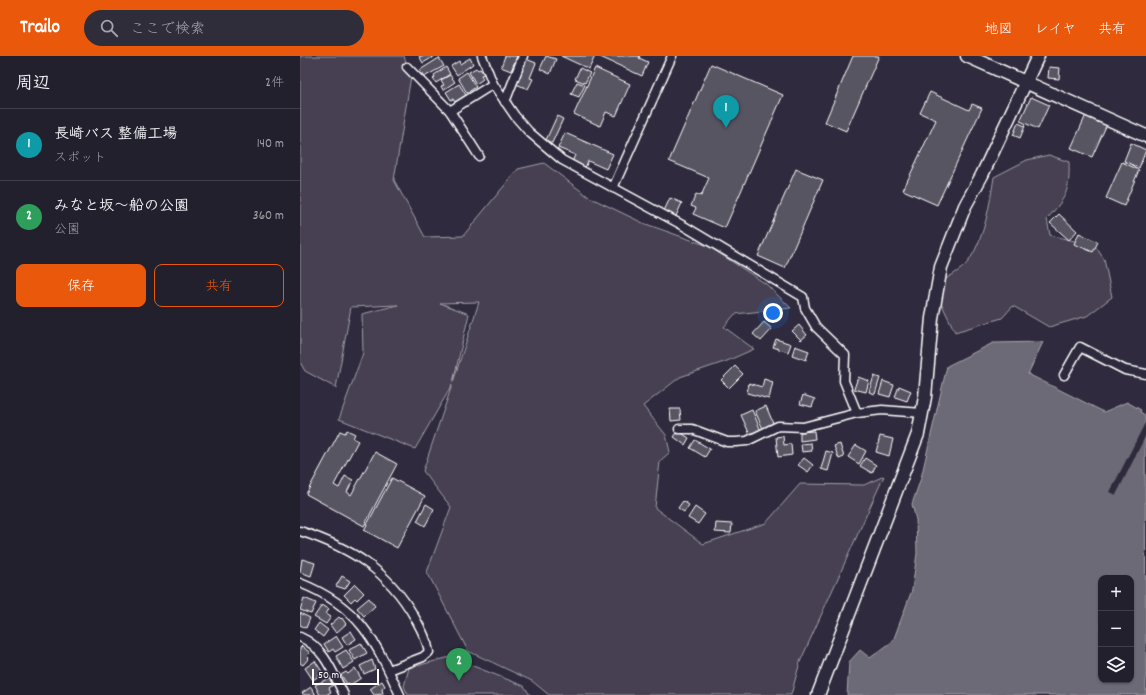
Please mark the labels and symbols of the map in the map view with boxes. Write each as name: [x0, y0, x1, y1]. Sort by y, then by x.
pin: 1: [713, 95, 739, 128]
your location: [763, 303, 783, 323]
pin: 2: [446, 648, 472, 681]
scale bar: [312, 667, 379, 686]

